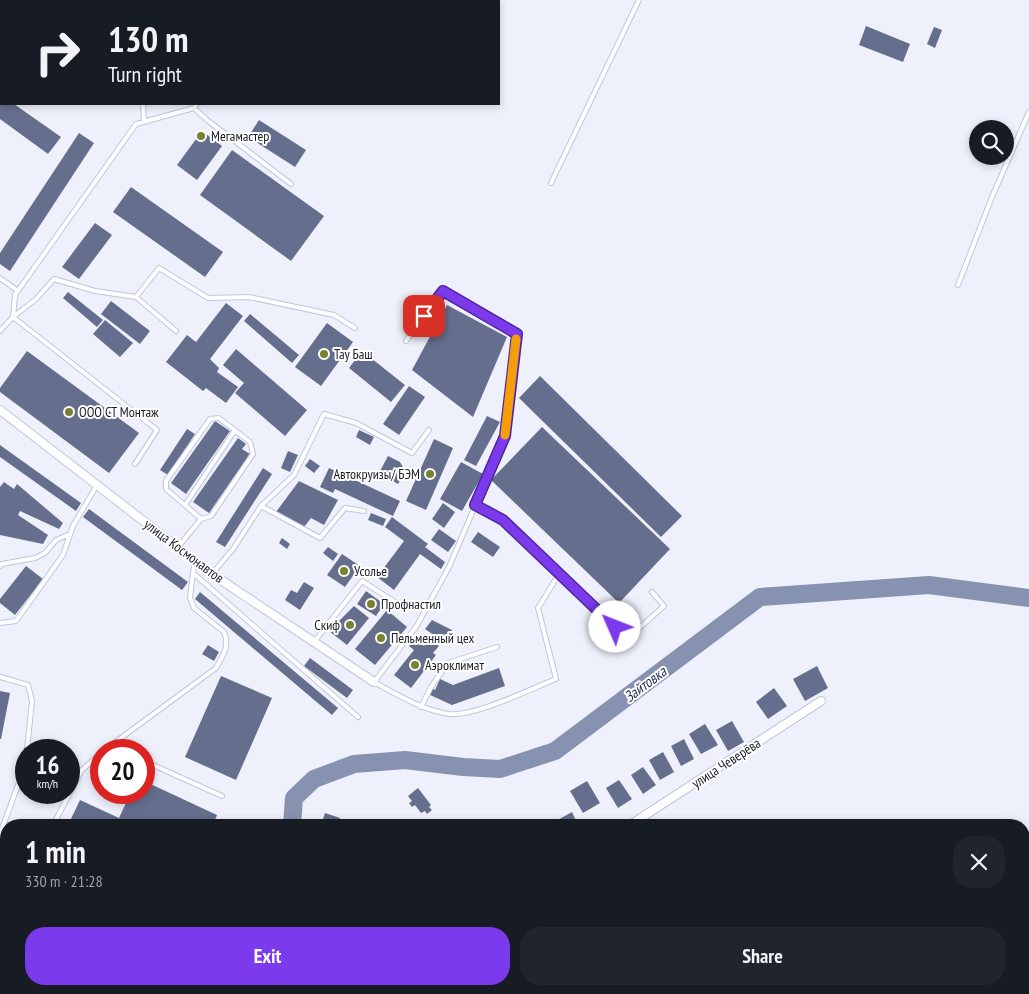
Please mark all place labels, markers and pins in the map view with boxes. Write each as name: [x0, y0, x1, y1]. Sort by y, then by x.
place label: Мегамастер: [211, 127, 269, 145]
marker: Мегамастер: [195, 130, 207, 142]
pin: [403, 295, 445, 337]
place label: Тау Баш: [334, 345, 373, 363]
marker: Тау Баш: [318, 348, 330, 360]
place label: ООО СТ Монтаж: [79, 403, 159, 421]
marker: ООО СТ Монтаж: [63, 406, 75, 418]
place label: Автокруизы/ БЭМ: [333, 465, 420, 483]
marker: Автокруизы/ БЭМ: [424, 468, 436, 480]
place label: Усолье: [354, 562, 387, 580]
marker: Усолье: [338, 565, 350, 577]
place label: Профнастил: [381, 595, 441, 613]
marker: Профнастил: [365, 598, 377, 610]
place label: Скиф: [314, 616, 340, 634]
marker: Скиф: [344, 619, 356, 631]
place label: Пельменный цех: [391, 629, 475, 647]
marker: Пельменный цех: [375, 632, 387, 644]
place label: Аэроклимат: [425, 656, 484, 674]
marker: Аэроклимат: [409, 659, 421, 671]

